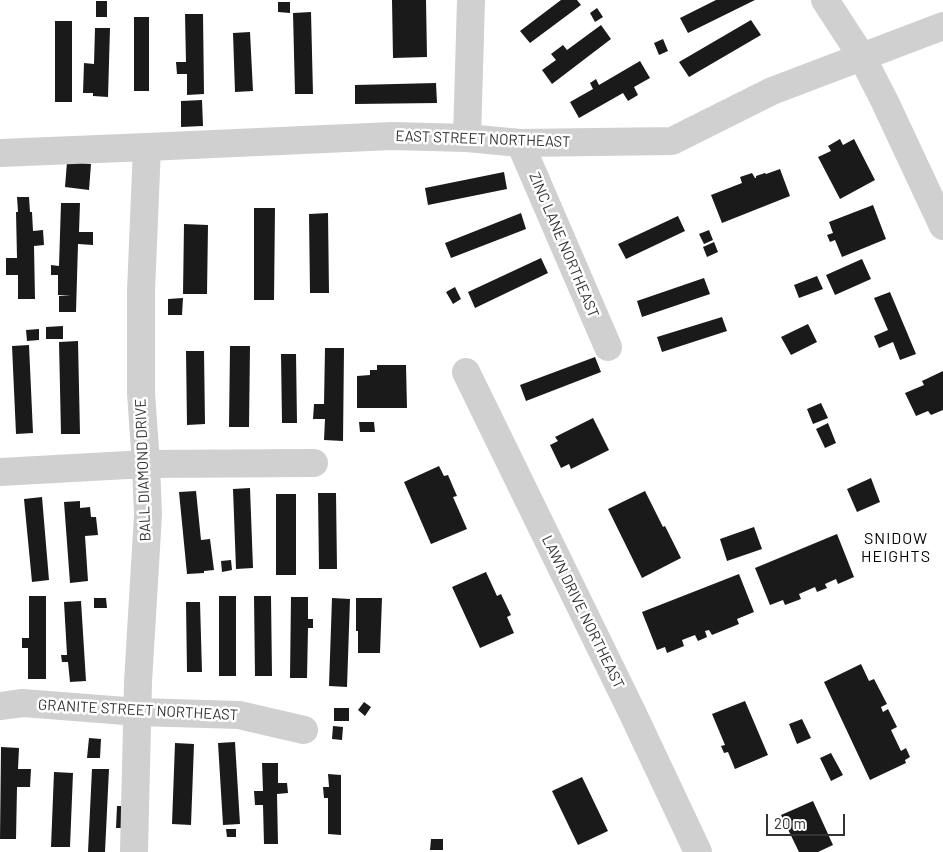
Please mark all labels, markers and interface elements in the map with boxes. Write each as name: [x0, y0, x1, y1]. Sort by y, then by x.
street label: EAST STREET NORTHEAST: [395, 127, 571, 151]
street label: ZINC LANE NORTHEAST: [525, 170, 603, 320]
street label: BALL DIAMOND DRIVE: [132, 398, 154, 542]
district label: SNIDOW HEIGHTS: [860, 529, 932, 567]
street label: LAWN DRIVE NORTHEAST: [538, 532, 628, 692]
street label: GRANITE STREET NORTHEAST: [38, 696, 238, 724]
scale bar: [768, 804, 847, 836]
text: 20 m: [774, 814, 806, 832]

